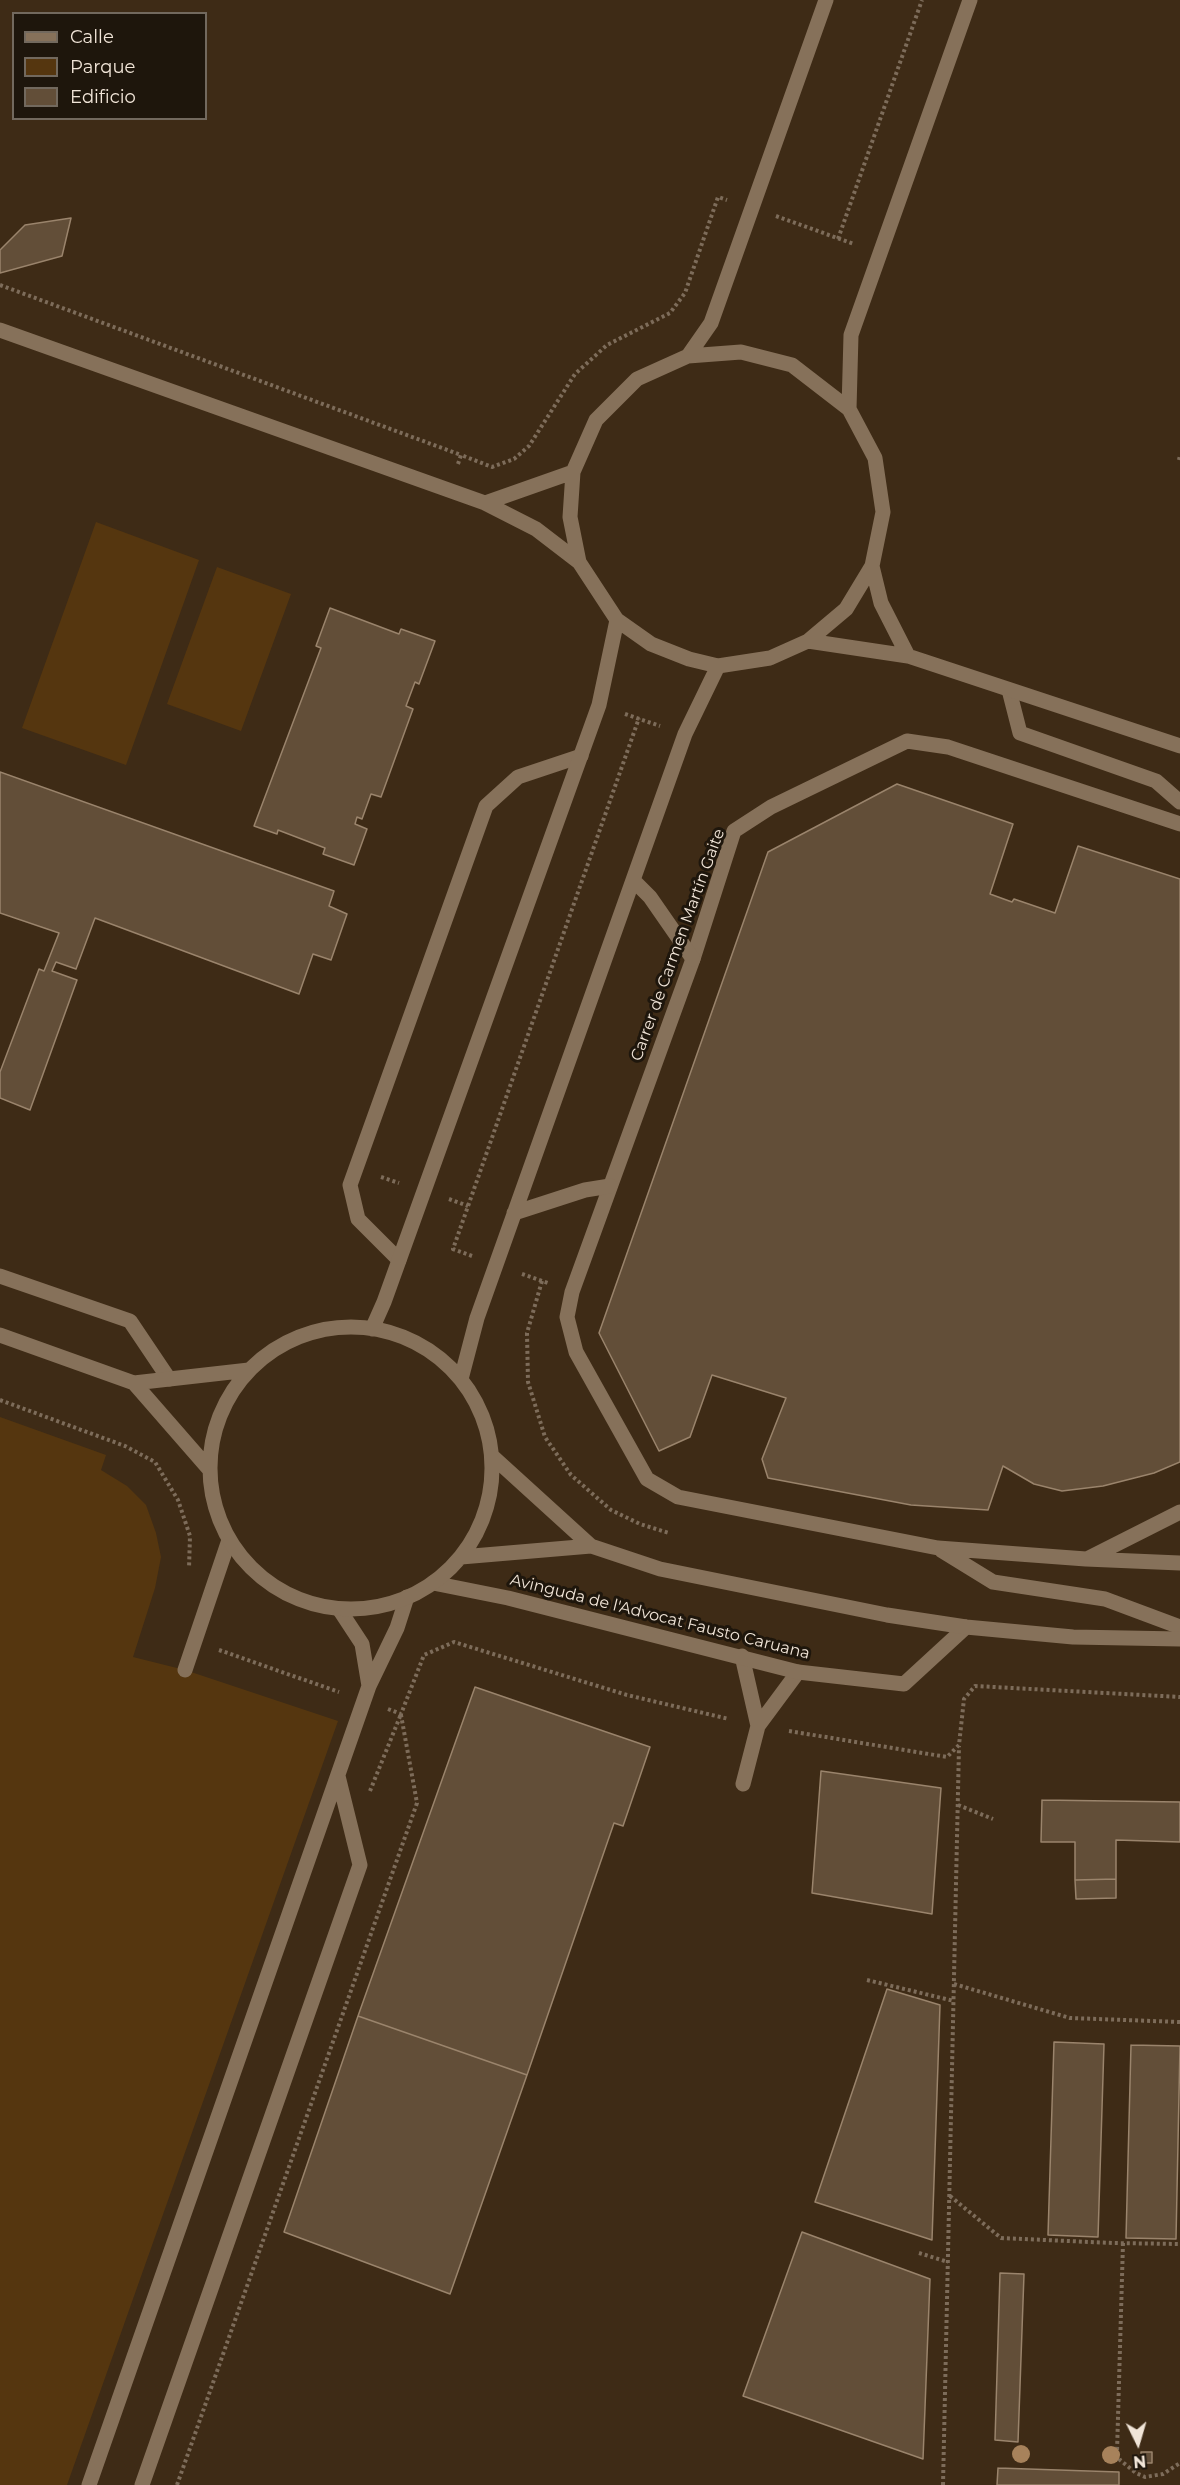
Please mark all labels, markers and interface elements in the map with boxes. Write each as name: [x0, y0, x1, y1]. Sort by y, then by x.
legend: [12, 12, 207, 120]
text: Calle: [70, 26, 114, 48]
text: Parque: [70, 56, 135, 78]
text: Edificio: [70, 86, 136, 108]
street label: Carrer de Carmen Martín Gaite: [627, 826, 729, 1064]
street label: Avinguda de l'Advocat Fausto Caruana: [508, 1570, 812, 1664]
north arrow: [1108, 2413, 1168, 2473]
text: N: [1132, 2451, 1147, 2471]

